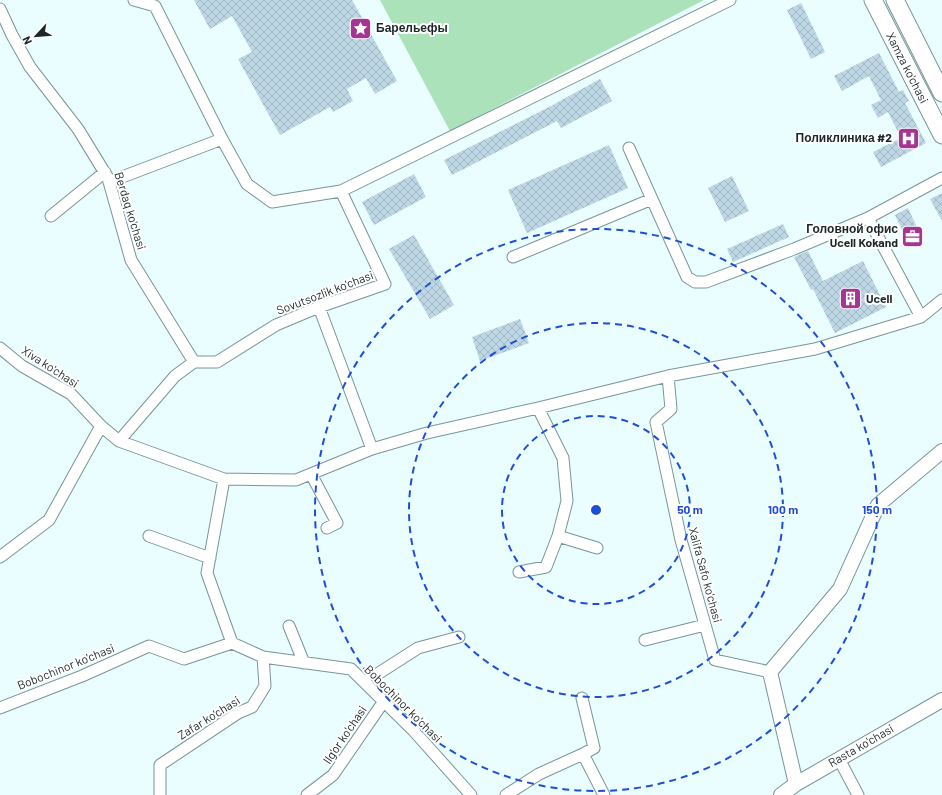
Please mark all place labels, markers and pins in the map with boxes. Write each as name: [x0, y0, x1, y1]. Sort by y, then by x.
place icon: Барельефы: [348, 15, 374, 41]
place label: Барельефы: [376, 20, 448, 35]
hospital icon: Поликлиника #2: [895, 125, 921, 151]
place label: Поликлиника #2: [796, 130, 892, 144]
place label: Головной офис Ucell Kokand: [806, 221, 898, 249]
office icon: Головной офис Ucell Kokand: [900, 223, 926, 249]
building icon: Ucell: [837, 286, 863, 312]
place label: Ucell: [866, 291, 892, 305]
centre of rings: [589, 503, 603, 517]

